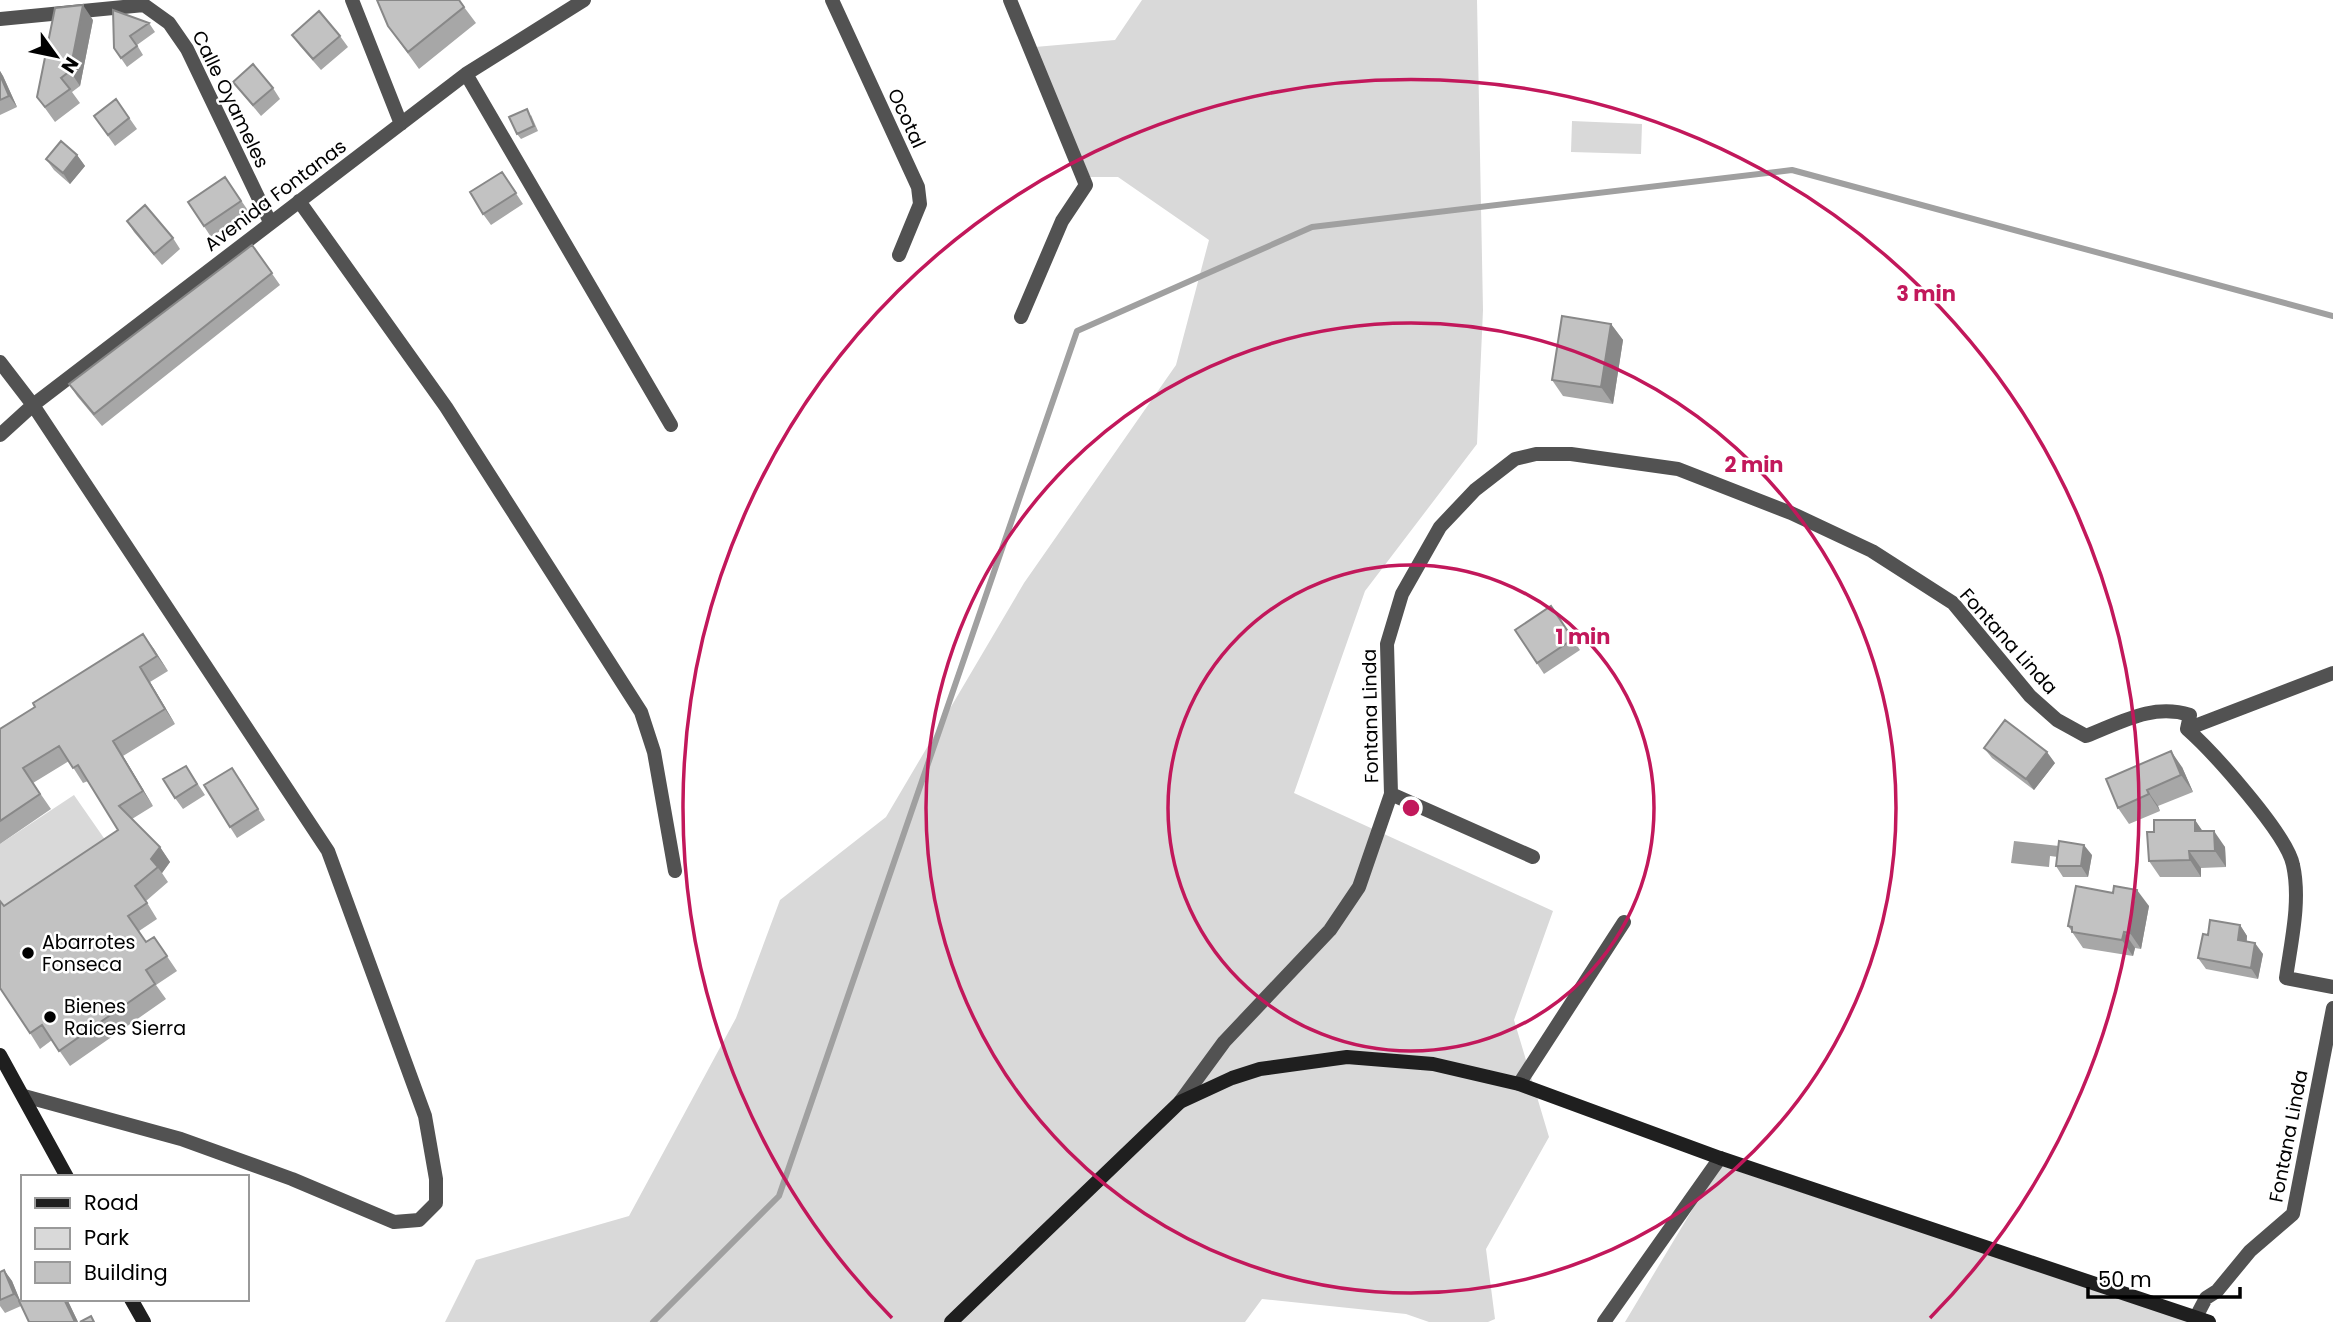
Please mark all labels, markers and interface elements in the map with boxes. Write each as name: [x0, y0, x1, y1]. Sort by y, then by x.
north arrow: [21, 21, 91, 91]
street label: Calle Oyameles: [186, 26, 276, 173]
text: N: [55, 52, 85, 78]
street label: Ocotal: [881, 84, 932, 152]
street label: Avenida Fontanas: [199, 133, 352, 258]
text: 3 min: [1896, 279, 1956, 308]
text: 2 min: [1724, 450, 1784, 479]
street label: Fontana Linda: [1954, 582, 2064, 700]
text: 1 min: [1556, 622, 1610, 651]
street label: Fontana Linda: [1356, 649, 1385, 783]
centre of rings: [1399, 796, 1423, 820]
place label: Abarrotes Fonseca: [42, 929, 135, 978]
marker: Abarrotes Fonseca: [20, 945, 36, 961]
place label: Bienes Raices Sierra: [64, 993, 186, 1042]
marker: Bienes Raices Sierra: [42, 1009, 58, 1025]
street label: Fontana Linda: [2262, 1068, 2315, 1205]
legend: [21, 1175, 248, 1301]
text: Road: [84, 1188, 139, 1217]
text: Park: [84, 1223, 129, 1252]
scale bar: [2088, 1256, 2240, 1300]
text: Building: [84, 1258, 168, 1287]
text: 50 m: [2098, 1265, 2152, 1294]

